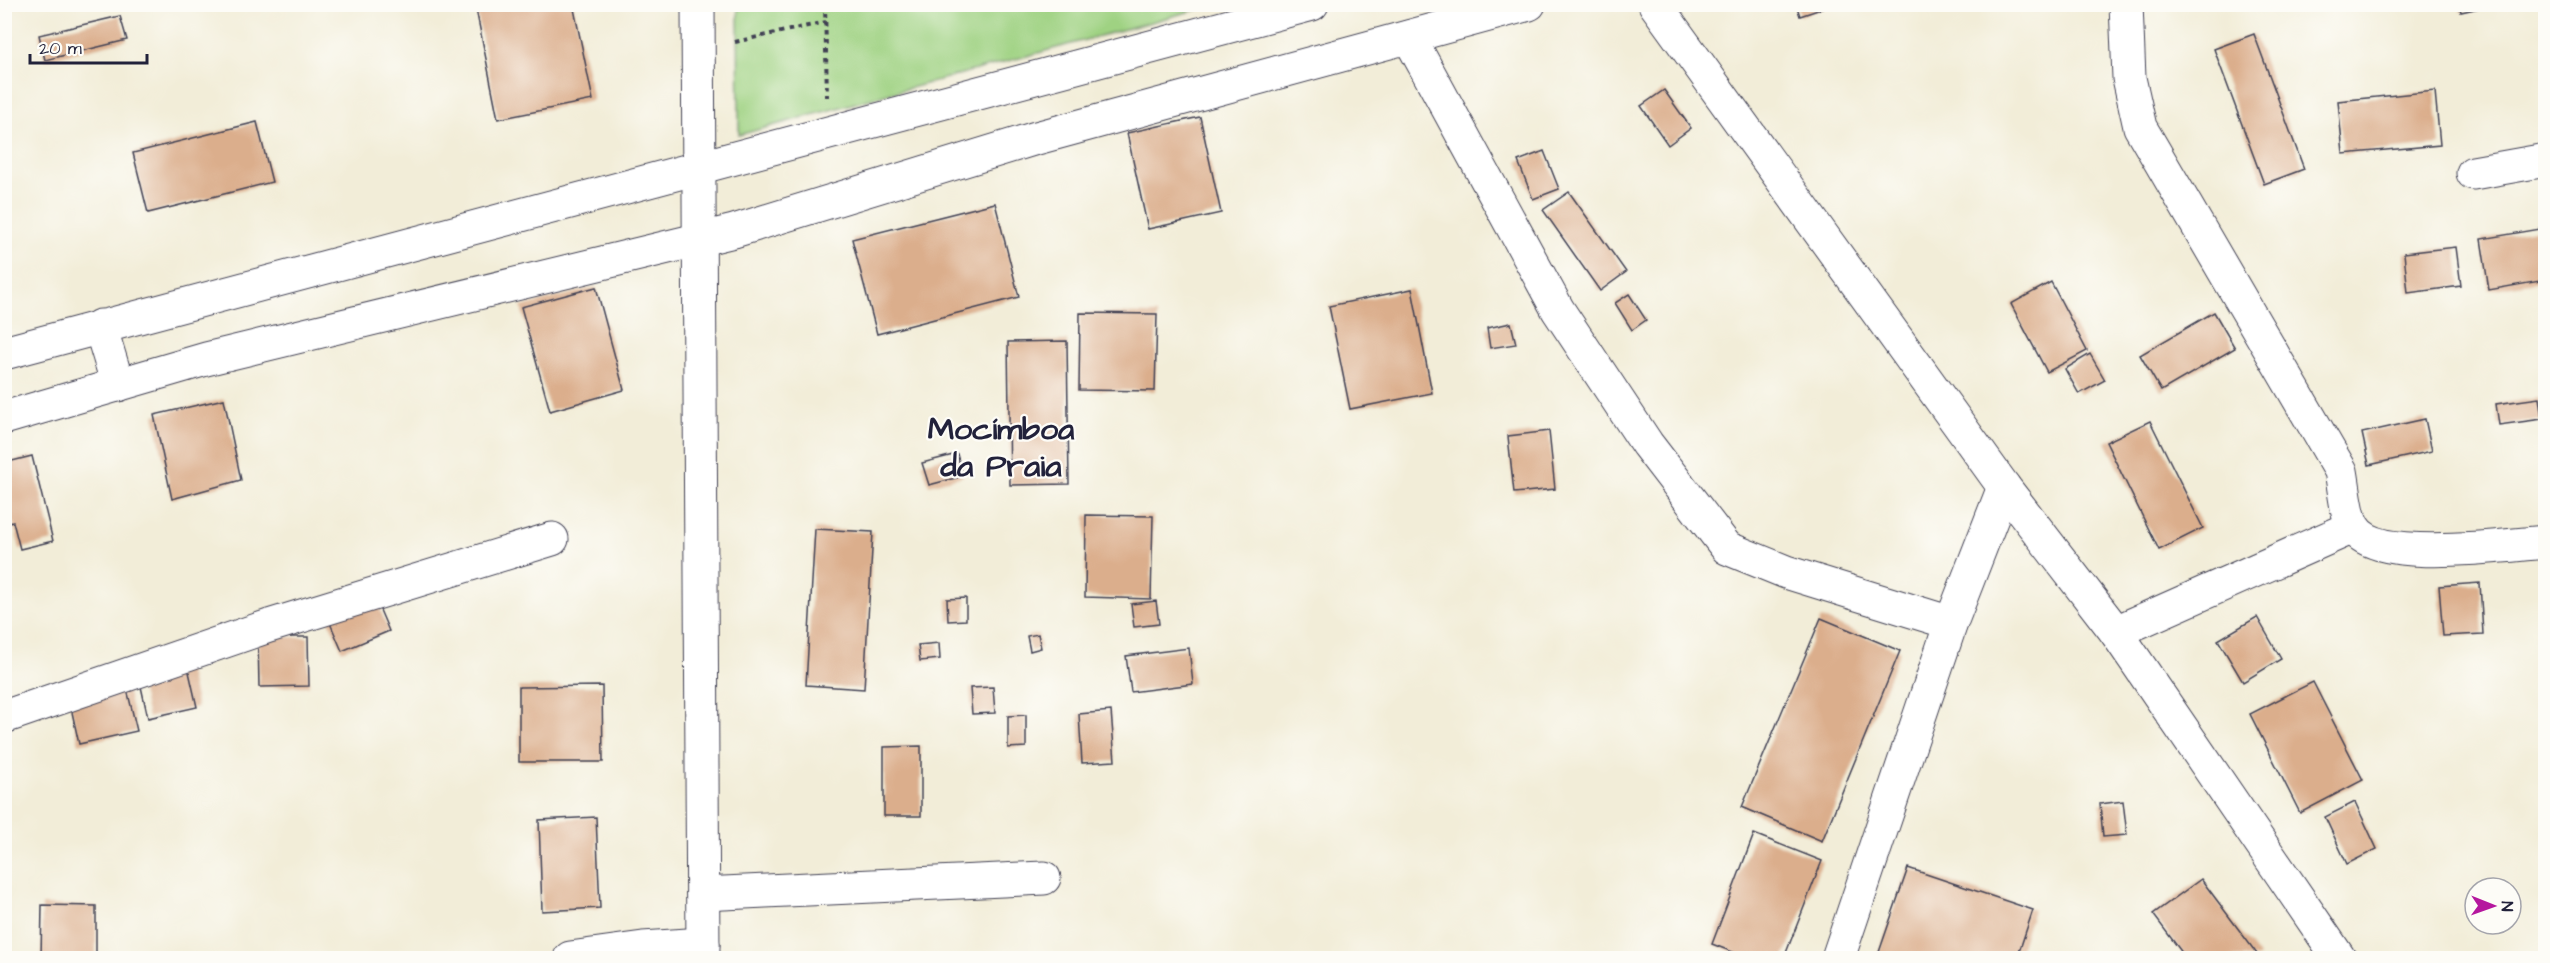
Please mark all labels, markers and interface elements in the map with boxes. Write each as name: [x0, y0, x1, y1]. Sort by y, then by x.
scale bar: [30, 27, 147, 65]
text: 20 m: [39, 36, 82, 61]
district label: Mocímboa da Praia: [928, 407, 1075, 489]
north arrow: [2463, 876, 2523, 936]
text: N: [2496, 901, 2518, 911]

